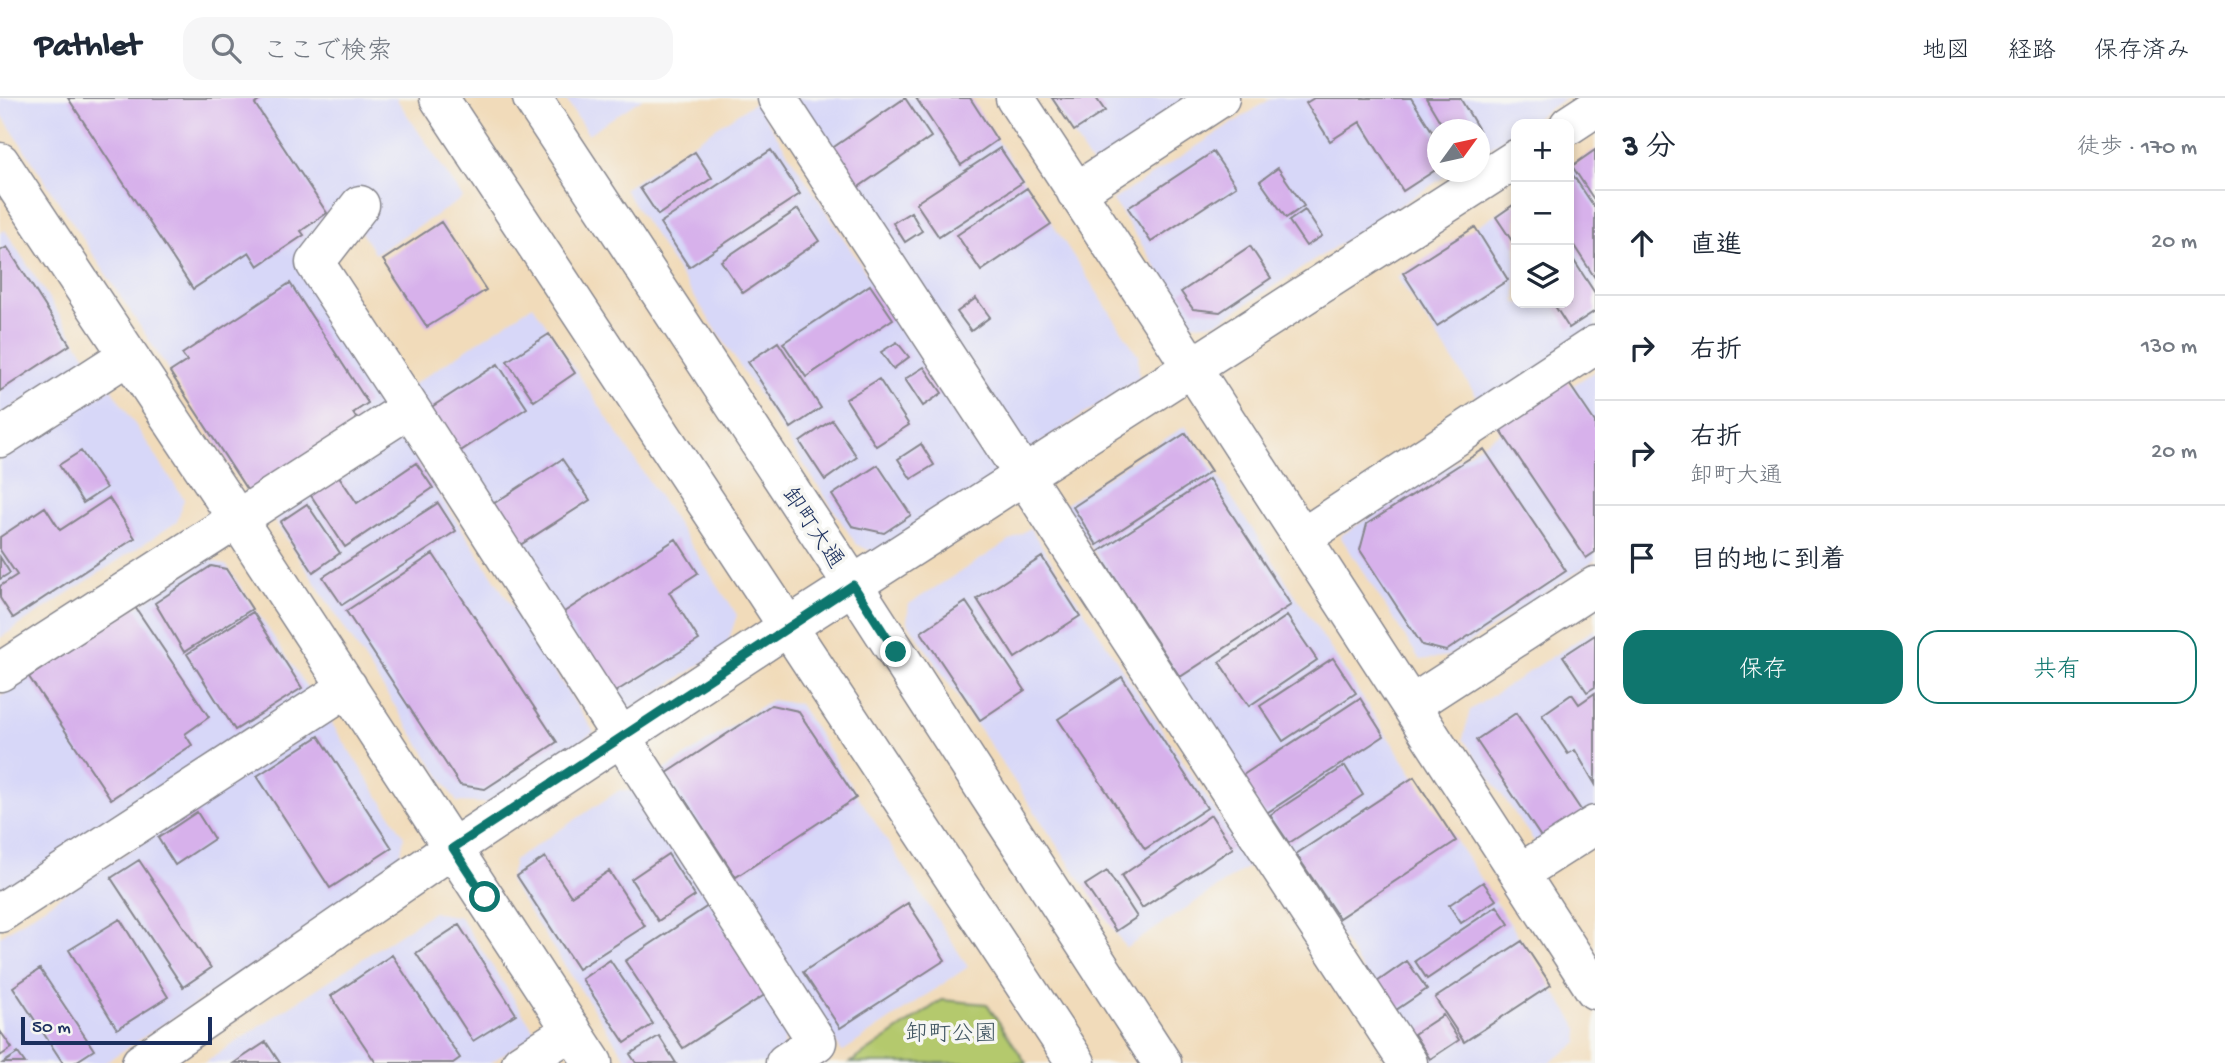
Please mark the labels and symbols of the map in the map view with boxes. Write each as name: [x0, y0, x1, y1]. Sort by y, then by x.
north arrow: [1427, 119, 1490, 182]
street label: 卸町大通: [774, 483, 849, 575]
route end: [880, 636, 911, 667]
route start: [469, 881, 500, 912]
scale bar: [21, 1014, 212, 1046]
park label: 卸町公園: [905, 1021, 997, 1049]

